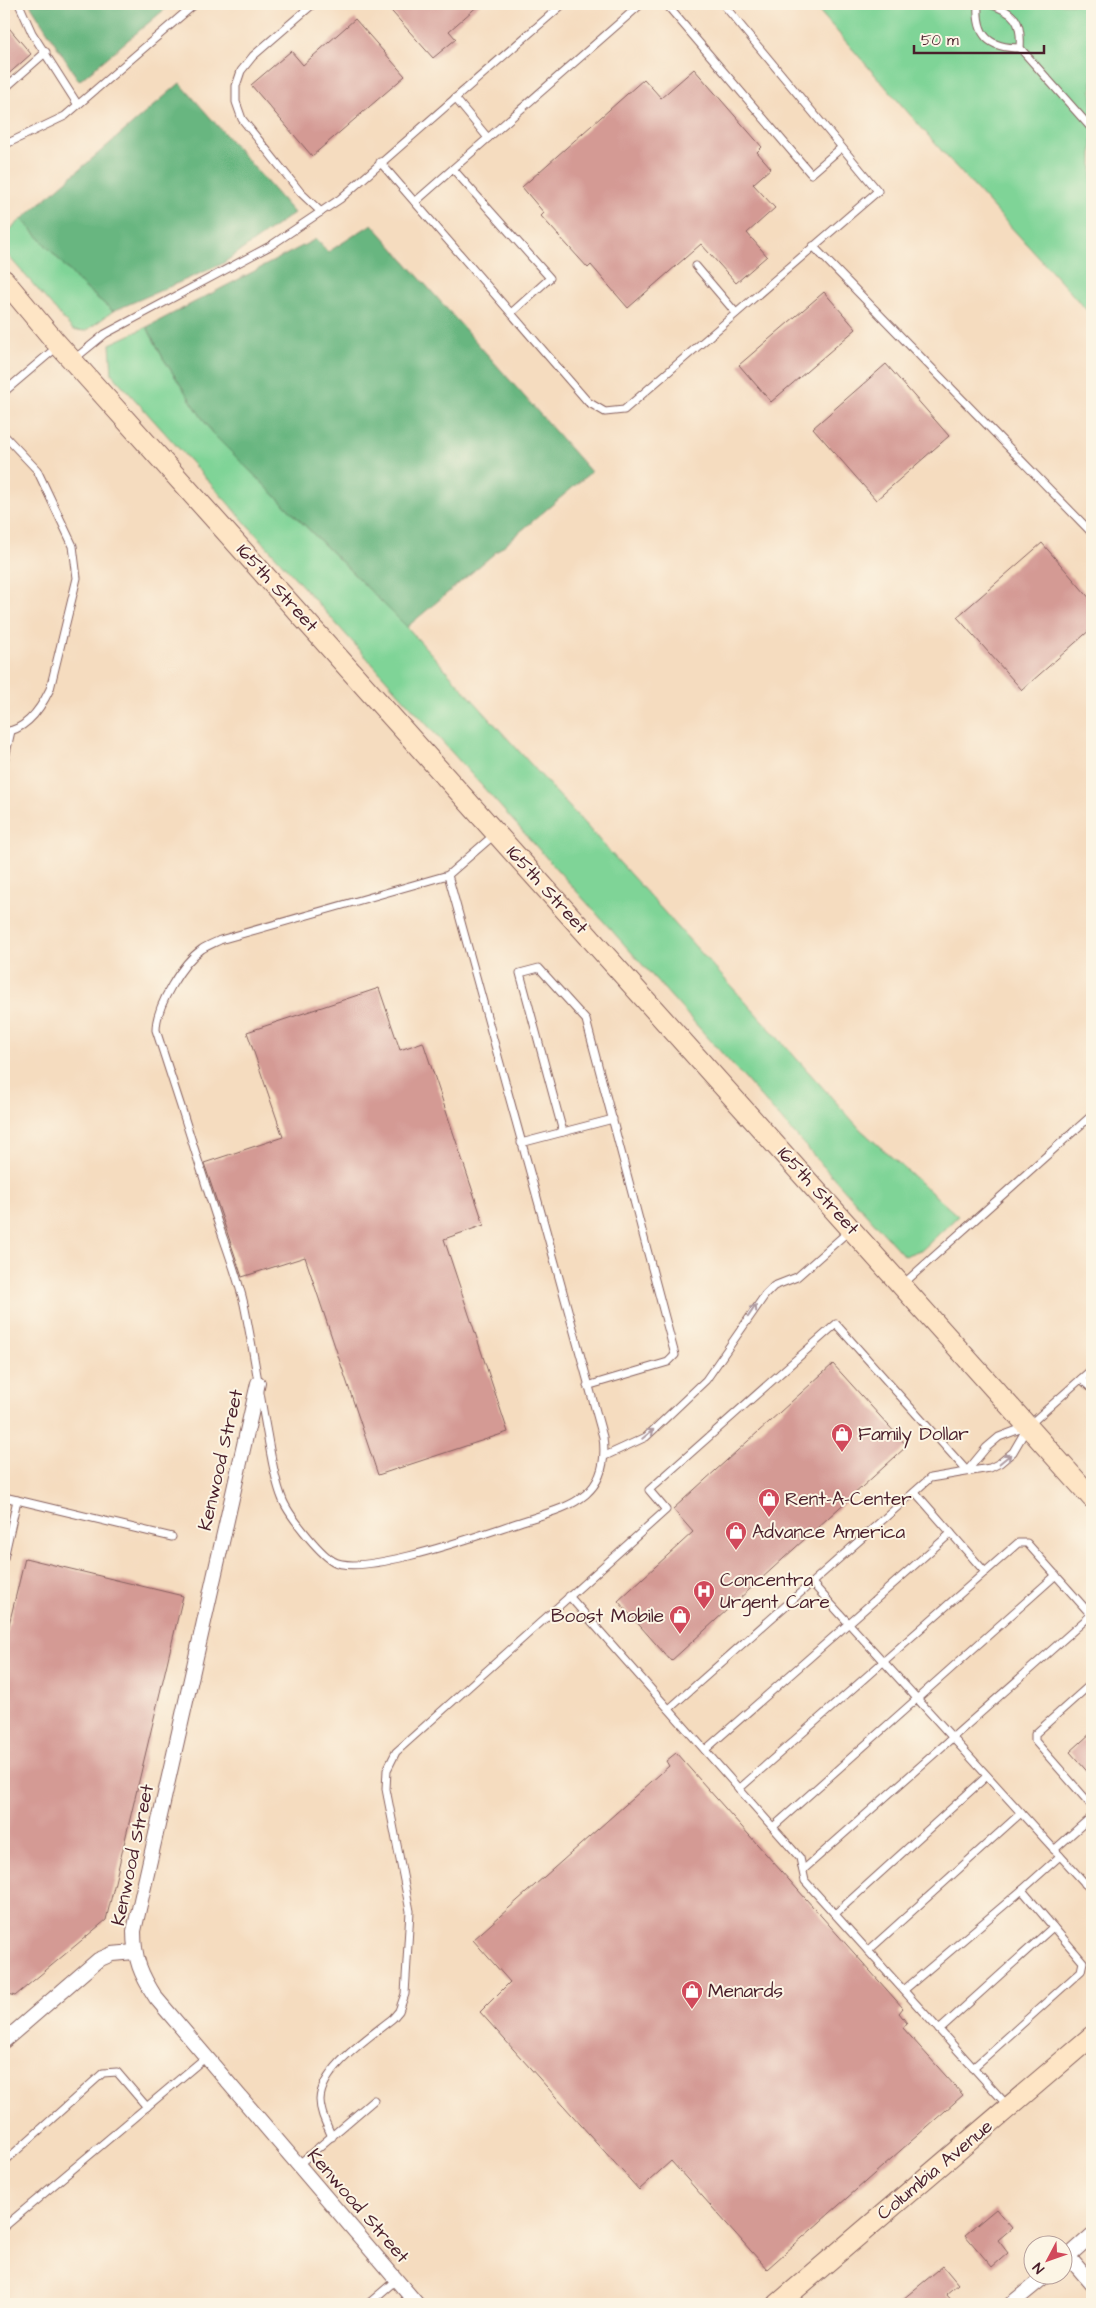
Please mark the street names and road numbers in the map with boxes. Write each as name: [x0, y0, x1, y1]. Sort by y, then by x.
street label: 165th Street: [230, 538, 324, 639]
street label: 165th Street: [500, 840, 594, 941]
street label: 165th Street: [771, 1141, 865, 1242]
street label: Kenwood Street: [192, 1387, 250, 1533]
street label: Kenwood Street: [105, 1781, 161, 1928]
street label: Columbia Avenue: [871, 2113, 999, 2227]
street label: Kenwood Street: [301, 2143, 416, 2269]

